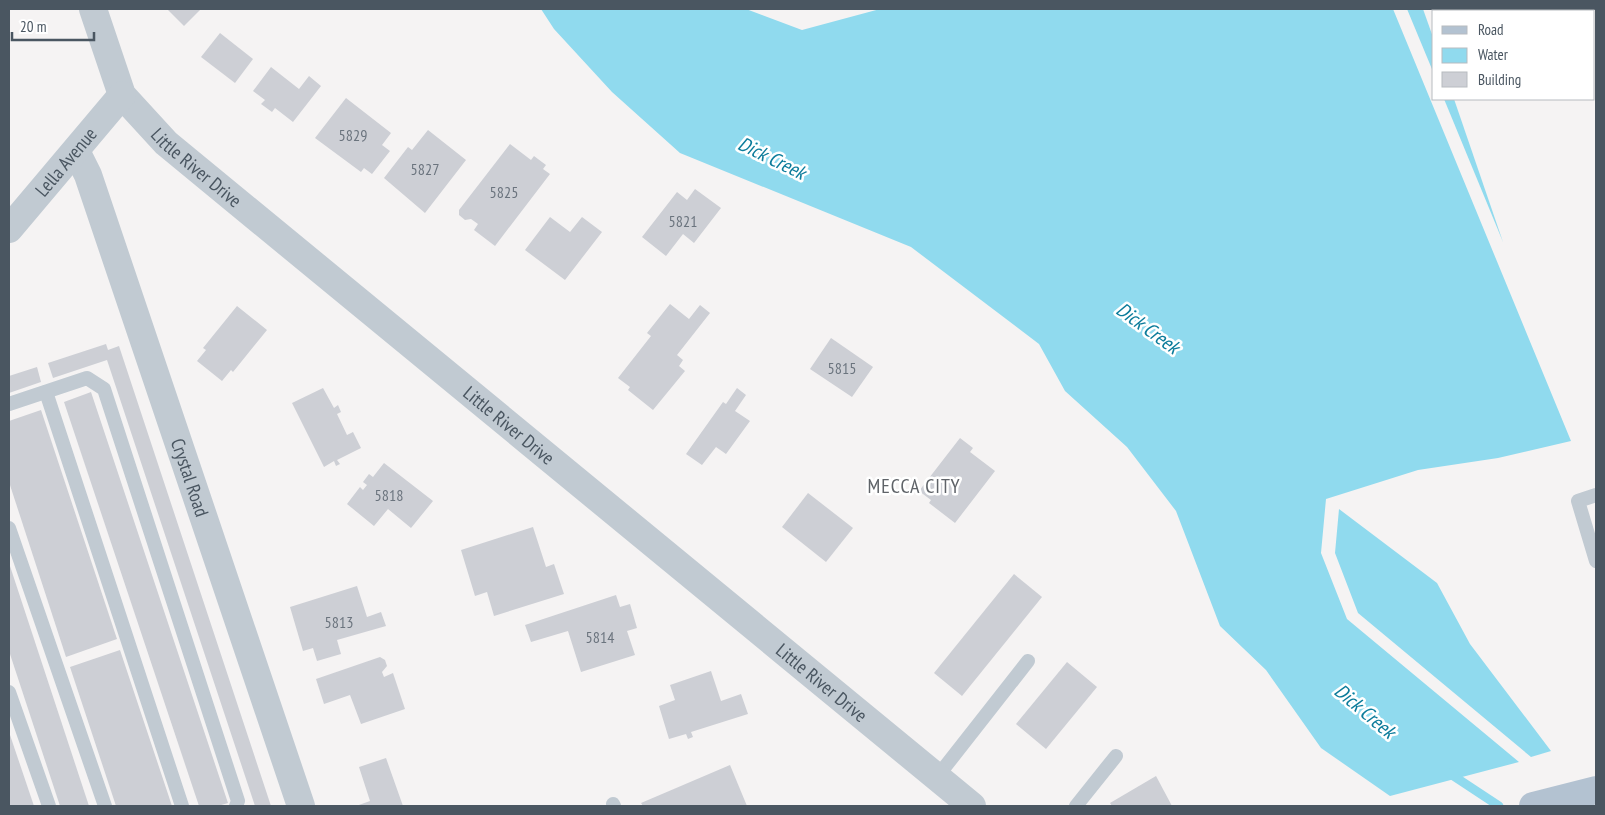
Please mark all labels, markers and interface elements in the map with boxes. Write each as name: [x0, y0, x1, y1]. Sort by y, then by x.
scale bar: [12, 10, 95, 42]
legend: [1432, 10, 1595, 100]
text: 20 m: [20, 17, 46, 36]
text: Road: [1478, 20, 1504, 39]
text: Water: [1478, 45, 1509, 64]
text: Building: [1478, 70, 1521, 89]
street label: Lella Avenue: [30, 122, 102, 201]
street label: Little River Drive: [146, 123, 247, 213]
house number: 5829: [339, 125, 367, 145]
water label: Dick Creek: [734, 131, 812, 186]
house number: 5827: [411, 159, 439, 179]
house number: 5825: [490, 182, 518, 202]
house number: 5821: [669, 211, 697, 231]
water label: Dick Creek: [1111, 296, 1187, 361]
house number: 5815: [828, 358, 856, 378]
street label: Little River Drive: [458, 381, 560, 470]
street label: Crystal Road: [166, 435, 214, 520]
district label: MECCA CITY: [867, 473, 961, 499]
house number: 5818: [375, 485, 403, 505]
house number: 5813: [325, 612, 353, 632]
house number: 5814: [586, 627, 614, 647]
street label: Little River Drive: [771, 638, 872, 727]
water label: Dick Creek: [1329, 678, 1403, 746]

